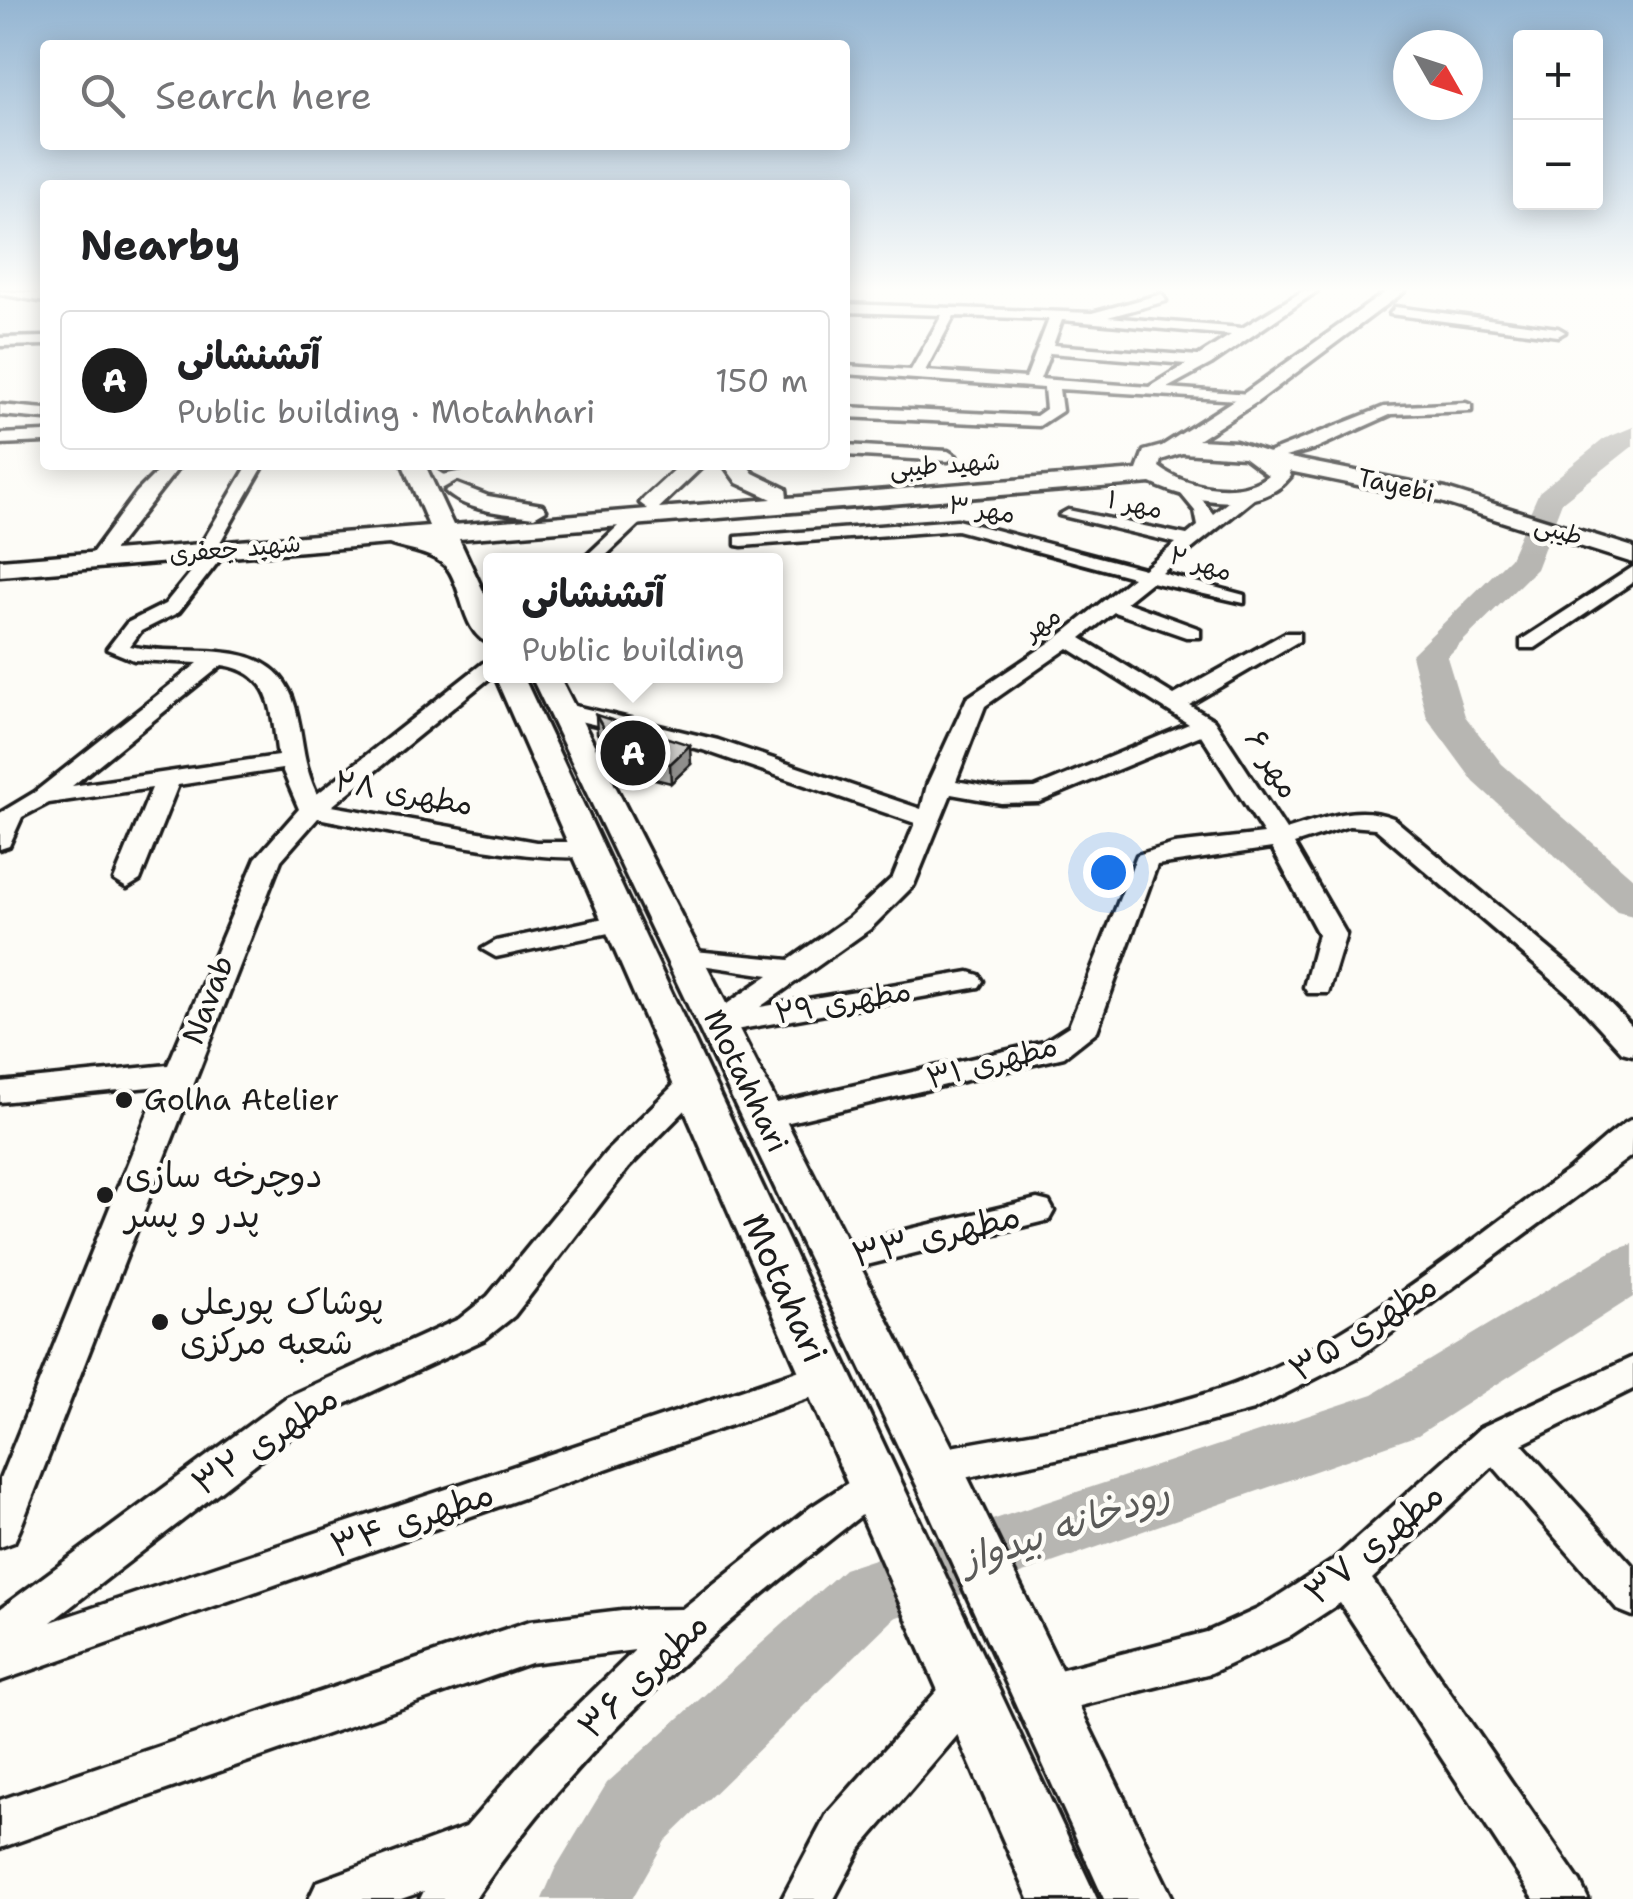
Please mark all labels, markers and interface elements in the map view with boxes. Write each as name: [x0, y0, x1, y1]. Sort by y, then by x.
north arrow: [1393, 30, 1483, 120]
map controls: [1513, 30, 1603, 210]
button: +: [1513, 30, 1603, 120]
search box: [40, 40, 850, 150]
icon: search: [75, 68, 130, 123]
text: Search here: [155, 70, 372, 121]
button: −: [1513, 120, 1603, 210]
text: Nearby: [80, 217, 240, 273]
text: آتشنشانی: [177, 330, 320, 381]
text: A: [102, 359, 127, 402]
text: 150 m: [715, 359, 808, 402]
text: Public building · Motahhari: [177, 390, 595, 433]
street label: شهید طیبی: [889, 443, 1001, 485]
street label: Tayebi: [1355, 460, 1437, 510]
street label: مهر ۱: [1104, 482, 1166, 526]
street label: مهر ۳: [946, 487, 1018, 531]
street label: طیبی: [1531, 507, 1587, 553]
street label: شهید جعفری: [168, 525, 302, 571]
street label: مهر ۲: [1166, 537, 1236, 589]
popup: [483, 553, 783, 683]
text: آتشنشانی: [521, 568, 665, 619]
street label: مهر: [1015, 598, 1067, 649]
text: Public building: [521, 628, 745, 671]
pin: A: [600, 716, 666, 790]
street label: مهر ۶: [1235, 721, 1309, 806]
street label: مطهری ۲۸: [332, 760, 476, 825]
your location: [1083, 847, 1134, 898]
street label: Navab: [172, 950, 243, 1050]
street label: مطهری ۲۹: [772, 969, 914, 1034]
street label: Motahhari: [694, 1002, 799, 1159]
street label: مطهری ۳۱: [922, 1024, 1062, 1099]
place label: Golha Atelier: [144, 1079, 339, 1120]
marker: Golha Atelier: [113, 1089, 135, 1111]
place label: دوچرخه سازی پدر و پسر: [122, 1151, 323, 1238]
marker: دوچرخه سازی پدر و پسر: [94, 1184, 116, 1206]
street label: مطهری ۳۳: [847, 1191, 1025, 1278]
street label: Motahari: [732, 1206, 839, 1370]
street label: مطهری ۳۵: [1280, 1261, 1446, 1392]
place label: پوشاک پورعلی شعبه مرکزی: [180, 1278, 384, 1365]
marker: پوشاک پورعلی شعبه مرکزی: [149, 1311, 171, 1333]
street label: مطهری ۳۲: [182, 1373, 347, 1506]
water label: رودخانه بیدواز: [949, 1466, 1176, 1587]
street label: مطهری ۳۴: [324, 1469, 500, 1568]
street label: مطهری ۳۷: [1294, 1471, 1453, 1615]
street label: مطهری ۳۶: [567, 1601, 718, 1749]

